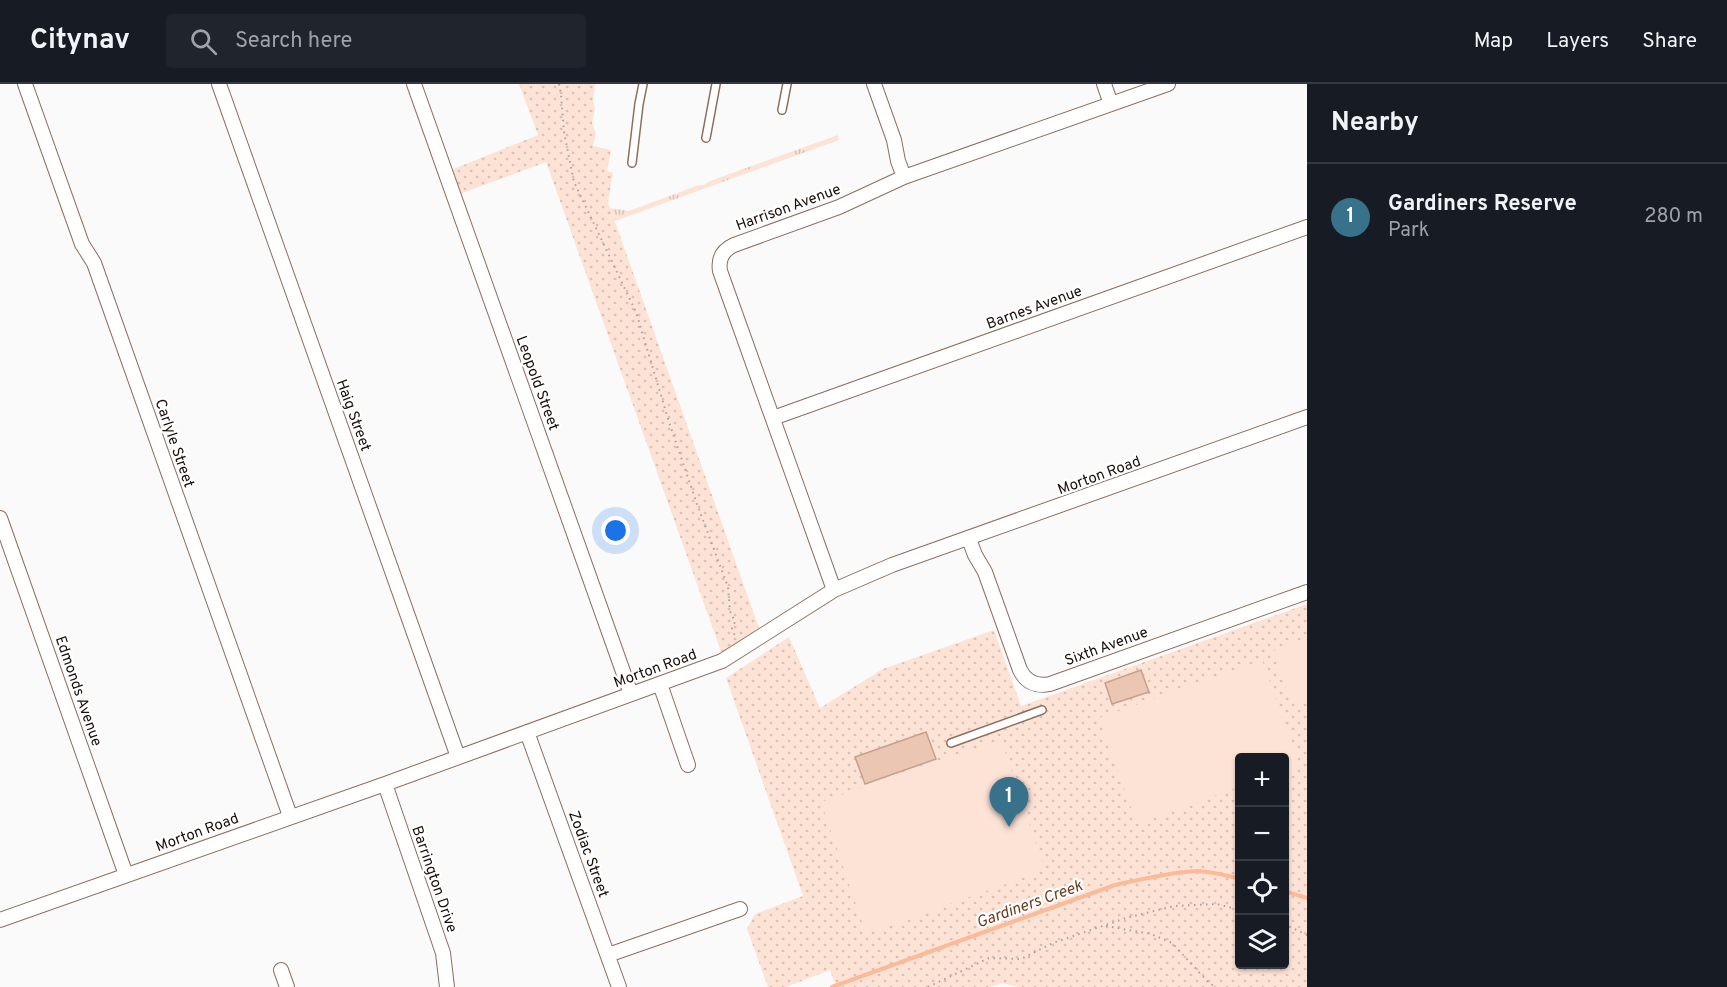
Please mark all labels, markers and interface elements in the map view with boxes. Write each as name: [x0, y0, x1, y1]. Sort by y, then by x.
search box: [166, 14, 586, 68]
text: Citynav: [30, 23, 130, 59]
icon: search: [187, 25, 220, 58]
text: Search here: [235, 28, 352, 55]
text: Map: [1474, 28, 1513, 55]
text: Layers: [1546, 28, 1609, 55]
text: Share: [1642, 28, 1697, 55]
text: Nearby: [1331, 107, 1419, 140]
street label: Harrison Avenue: [733, 181, 844, 236]
text: Gardiners Reserve: [1388, 191, 1577, 218]
text: 1: [1347, 204, 1355, 230]
text: 280 m: [1644, 204, 1703, 230]
text: Park: [1388, 218, 1429, 244]
street label: Barnes Avenue: [984, 282, 1085, 335]
street label: Leopold Street: [511, 334, 562, 433]
street label: Haig Street: [331, 377, 374, 454]
street label: Carlyle Street: [150, 397, 198, 490]
street label: Morton Road: [1055, 453, 1144, 500]
your location: [601, 516, 630, 545]
street label: Sixth Avenue: [1062, 624, 1151, 671]
street label: Edmonds Avenue: [50, 634, 105, 749]
street label: Morton Road: [611, 646, 700, 693]
map controls: [1235, 753, 1289, 969]
button: +: [1235, 753, 1289, 807]
pin: 1: [990, 778, 1028, 827]
button: −: [1235, 807, 1289, 861]
street label: Zodiac Street: [563, 809, 612, 900]
street label: Morton Road: [153, 810, 242, 857]
street label: Barrington Drive: [406, 824, 461, 935]
button: locate: [1235, 861, 1289, 915]
water label: Gardiners Creek: [974, 876, 1086, 933]
button: layers: [1235, 915, 1289, 969]

